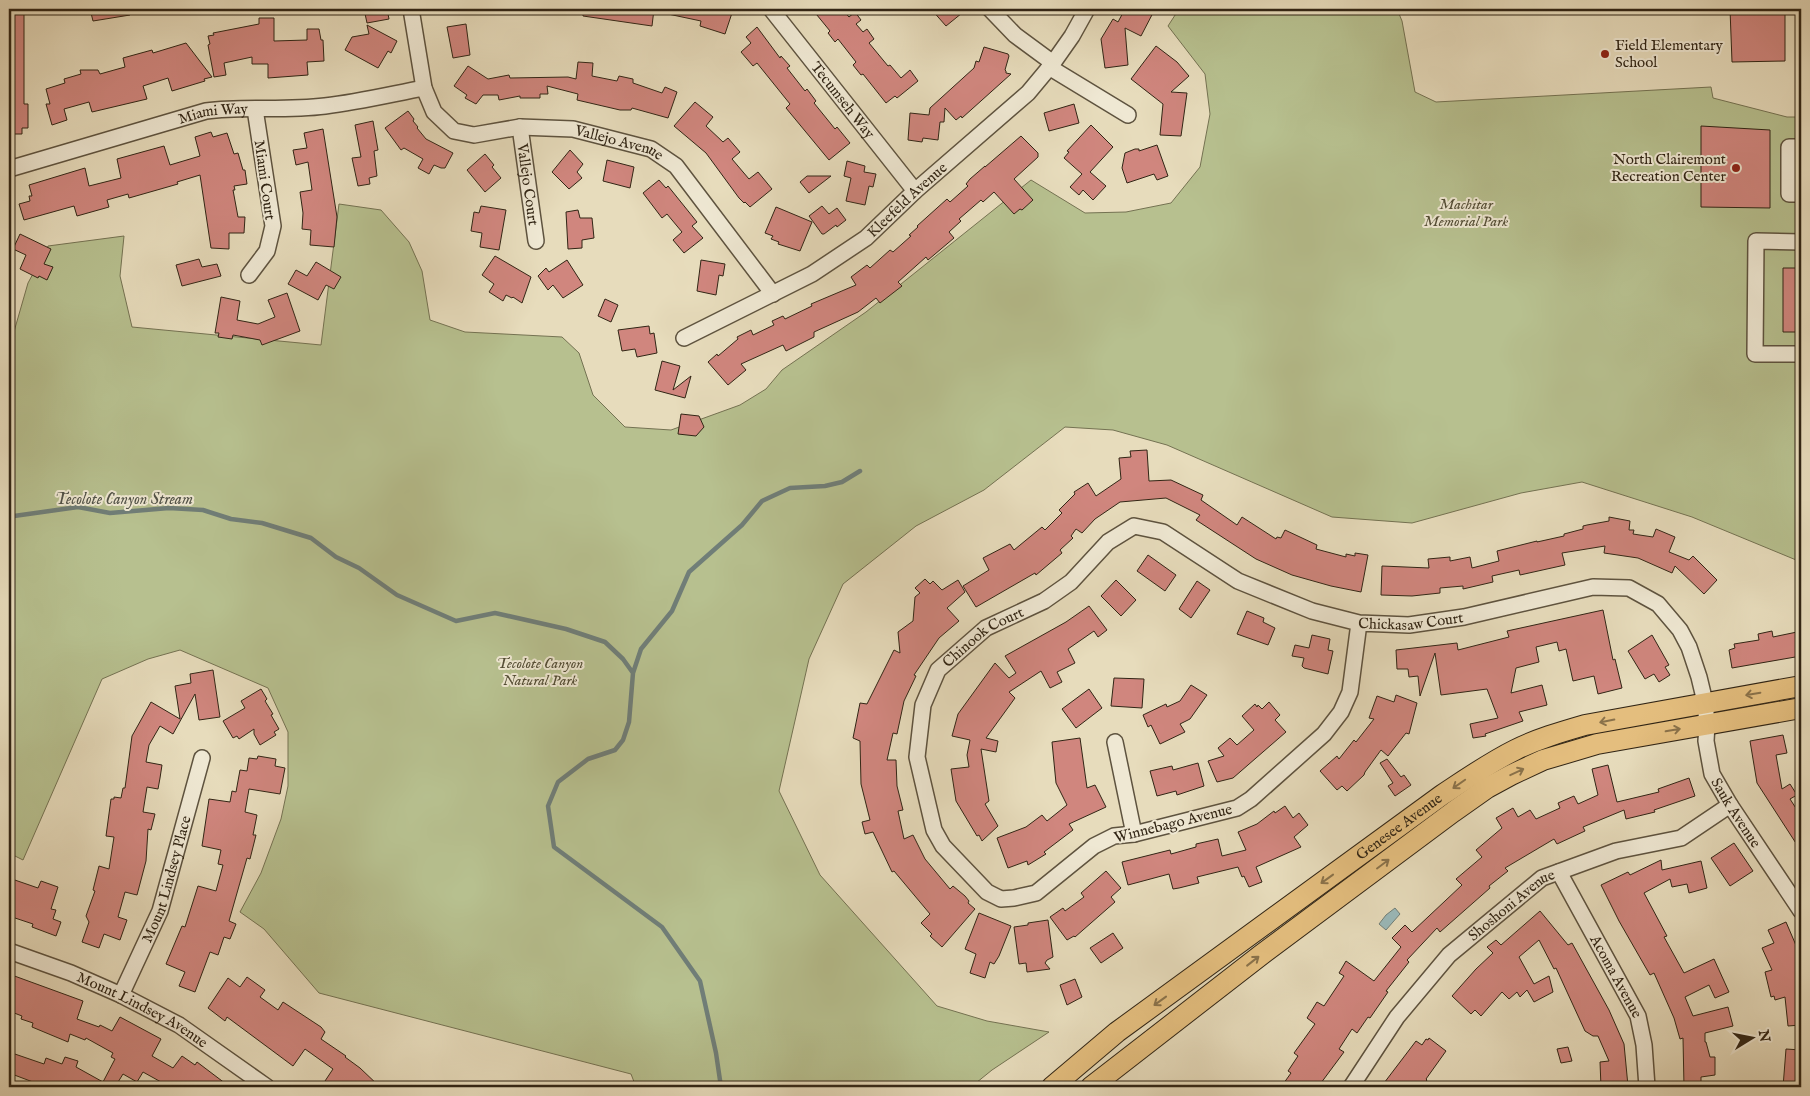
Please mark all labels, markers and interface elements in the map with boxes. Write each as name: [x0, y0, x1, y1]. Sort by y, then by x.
place label: Field Elementary School: [1615, 36, 1723, 72]
marker: Field Elementary School: [1599, 48, 1611, 60]
street label: Tecumseh Way: [806, 58, 879, 143]
street label: Miami Way: [176, 100, 249, 129]
street label: Vallejo Avenue: [572, 121, 667, 165]
street label: Miami Court: [249, 139, 280, 221]
street label: Vallejo Court: [512, 141, 543, 227]
place label: North Clairemont Recreation Center: [1611, 150, 1726, 186]
street label: Kleefeld Avenue: [863, 158, 951, 242]
marker: North Clairemont Recreation Center: [1730, 162, 1742, 174]
park label: Machitar Memorial Park: [1424, 195, 1508, 231]
water label: Tecolote Canyon Stream: [55, 490, 193, 510]
street label: Chinook Court: [939, 603, 1027, 672]
street label: Chickasaw Court: [1358, 608, 1465, 635]
park label: Tecolote Canyon Natural Park: [497, 654, 583, 690]
one-way arrow: [1746, 689, 1762, 699]
one-way arrow: [1600, 717, 1616, 727]
one-way arrow: [1664, 725, 1680, 735]
one-way arrow: [1509, 767, 1524, 777]
street label: Sauk Avenue: [1706, 775, 1765, 852]
one-way arrow: [1452, 779, 1466, 789]
street label: Genesee Avenue: [1352, 789, 1446, 865]
street label: Winnebago Avenue: [1112, 800, 1234, 847]
street label: Mount Lindsey Place: [138, 813, 196, 946]
one-way arrow: [1376, 859, 1390, 869]
street label: Shoshoni Avenue: [1464, 865, 1557, 945]
one-way arrow: [1320, 874, 1334, 884]
street label: Acoma Avenue: [1585, 931, 1646, 1022]
one-way arrow: [1246, 956, 1259, 967]
street label: Mount Lindsey Avenue: [74, 968, 211, 1052]
one-way arrow: [1153, 996, 1167, 1006]
north arrow: [1728, 1014, 1778, 1064]
text: N: [1754, 1027, 1774, 1043]

